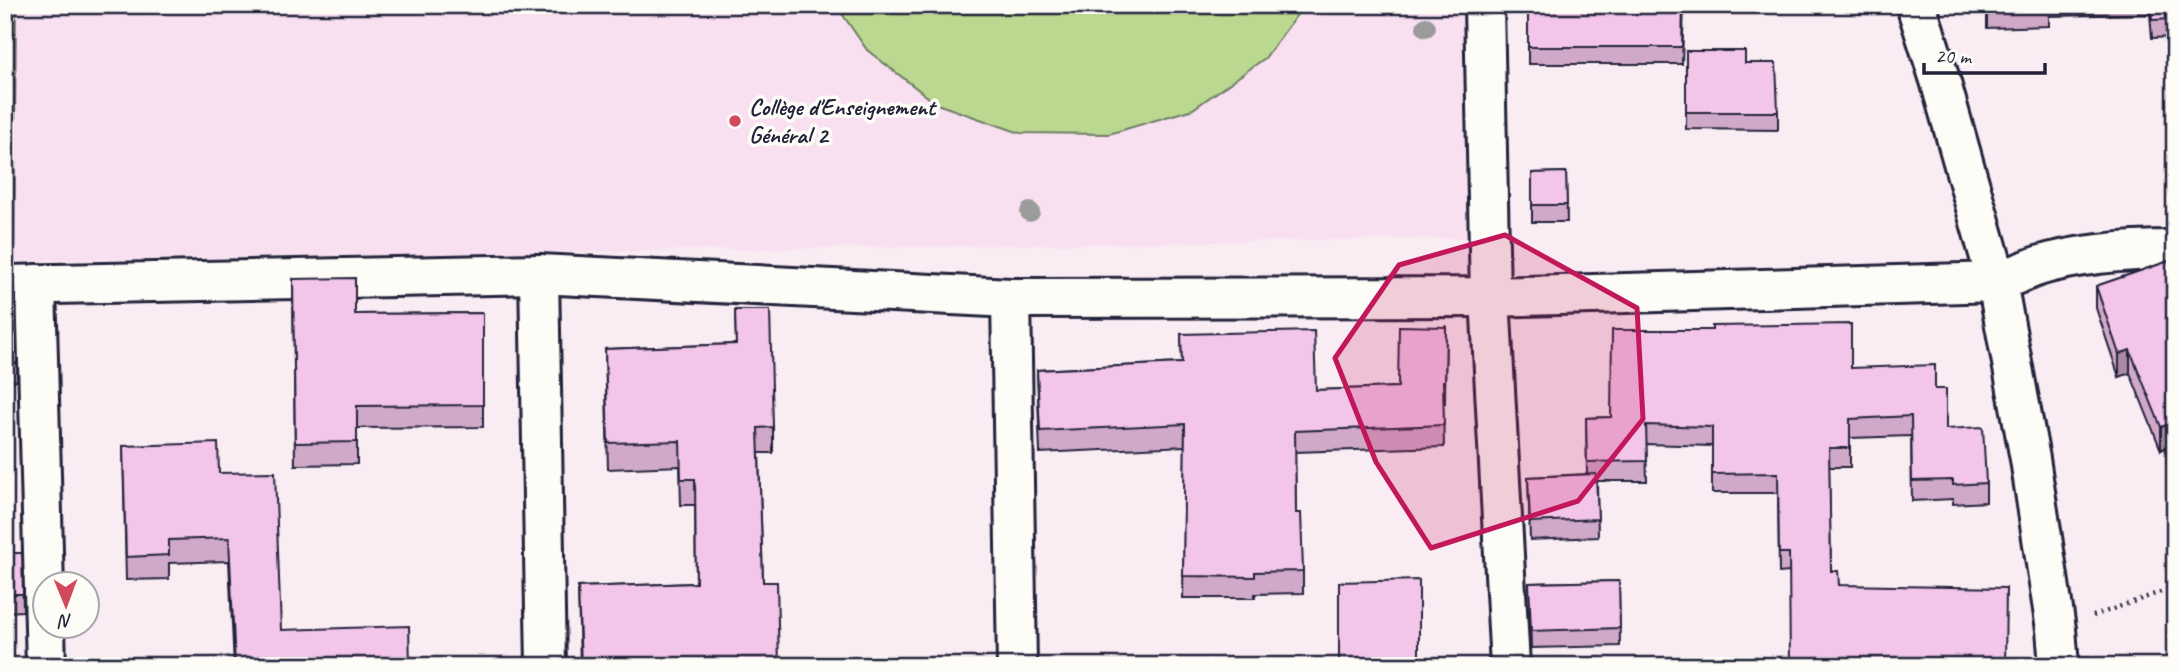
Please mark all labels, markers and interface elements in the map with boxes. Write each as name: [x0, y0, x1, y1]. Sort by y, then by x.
scale bar: [1924, 32, 2045, 76]
text: 20 m: [1935, 43, 1973, 69]
place label: Collège d'Enseignement Général 2: [749, 92, 938, 150]
marker: Collège d'Enseignement Général 2: [727, 113, 743, 129]
north arrow: [32, 570, 102, 640]
text: N: [57, 609, 72, 633]

